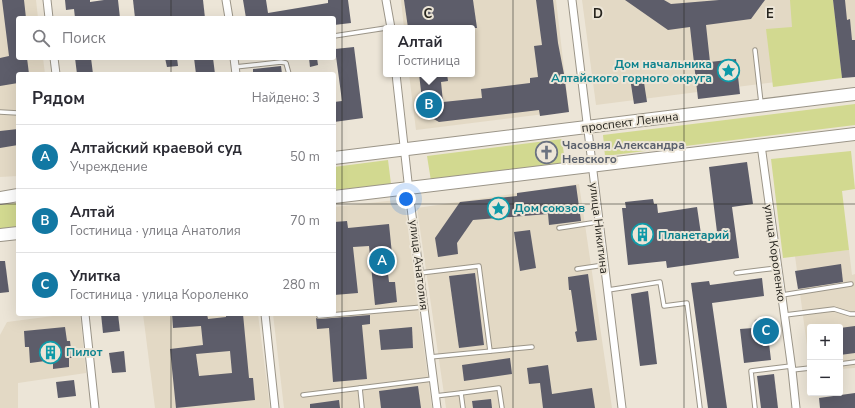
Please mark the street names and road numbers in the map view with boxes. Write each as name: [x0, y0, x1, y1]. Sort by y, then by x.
street label: проспект Ленина: [580, 108, 680, 136]
street label: улица Никитина: [585, 181, 613, 275]
street label: улица Короленко: [760, 203, 790, 303]
street label: улица Анатолия: [406, 219, 432, 311]

